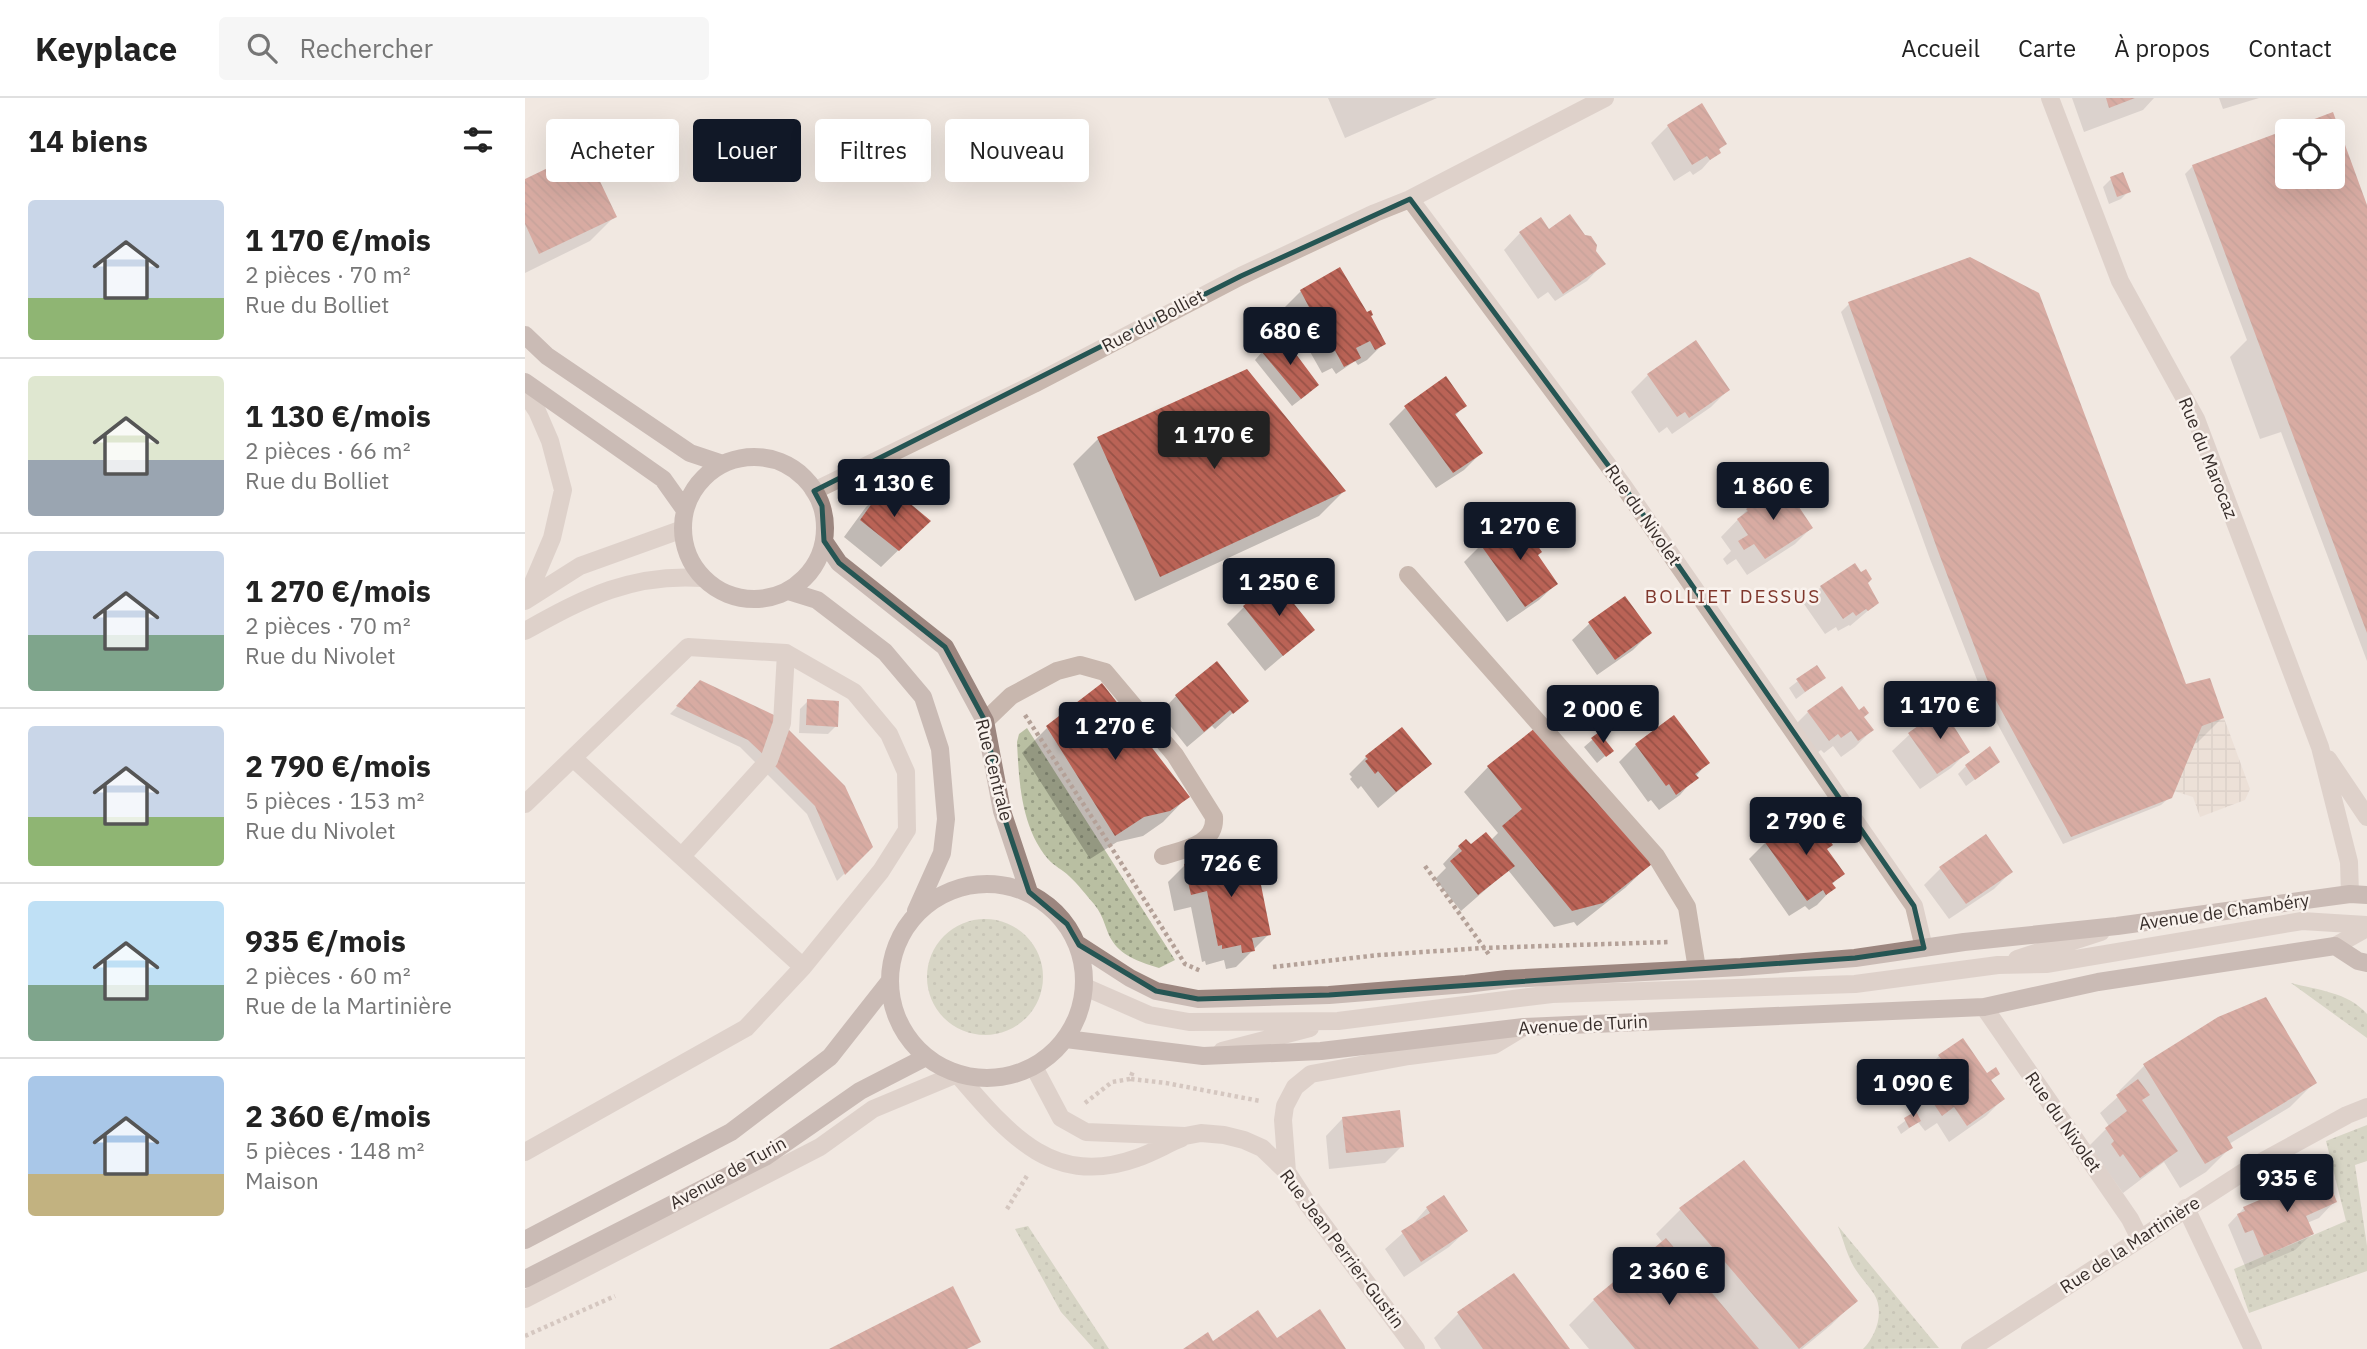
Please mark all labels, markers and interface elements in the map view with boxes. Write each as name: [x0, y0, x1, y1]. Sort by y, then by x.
search box: [219, 17, 709, 80]
text: Keyplace: [35, 27, 177, 70]
icon: search: [243, 29, 281, 67]
text: Rechercher: [299, 31, 433, 65]
text: Accueil: [1901, 32, 1980, 64]
text: Carte: [2018, 32, 2076, 64]
text: À propos: [2114, 32, 2210, 64]
text: Contact: [2248, 32, 2332, 64]
chip: Acheter: [546, 119, 679, 182]
chip: Louer: [693, 119, 801, 182]
chip: Filtres: [815, 119, 931, 182]
chip: Nouveau: [945, 119, 1089, 182]
map controls: [2275, 119, 2345, 189]
button: locate: [2275, 119, 2345, 189]
text: 14 biens: [28, 121, 148, 160]
icon: filters: [459, 121, 497, 159]
text: 1 170 €/mois: [245, 220, 431, 259]
icon: home: [84, 228, 168, 312]
text: 2 pièces · 70 m²: [245, 259, 411, 289]
street label: Rue du Bolliet: [1097, 284, 1208, 357]
text: Rue du Bolliet: [245, 289, 389, 319]
pin: 680 €: [1241, 308, 1339, 367]
text: 680 €: [1259, 315, 1321, 345]
street label: Rue du Marocaz: [2174, 394, 2243, 522]
text: 1 130 €/mois: [245, 396, 431, 435]
icon: home: [84, 404, 168, 488]
pin: 1 170 €: [1149, 412, 1279, 471]
text: 1 170 €: [1174, 419, 1254, 449]
text: 2 pièces · 66 m²: [245, 435, 411, 465]
pin: 1 130 €: [829, 460, 959, 519]
street label: Rue du Nivolet: [1600, 460, 1687, 570]
pin: 1 860 €: [1708, 462, 1838, 522]
text: Rue du Bolliet: [245, 465, 389, 495]
text: 1 130 €: [854, 467, 934, 497]
text: 1 860 €: [1733, 470, 1813, 500]
pin: 1 270 €: [1455, 503, 1585, 562]
text: 1 270 €: [1480, 510, 1560, 540]
pin: 1 250 €: [1214, 559, 1344, 618]
text: 1 250 €: [1239, 566, 1319, 596]
text: 1 270 €/mois: [245, 571, 431, 610]
icon: home: [84, 579, 168, 663]
district label: BOLLIET DESSUS: [1645, 584, 1821, 608]
text: 2 pièces · 70 m²: [245, 610, 411, 640]
text: Rue du Nivolet: [245, 640, 396, 670]
pin: 1 170 €: [1875, 682, 2005, 741]
pin: 2 000 €: [1538, 686, 1668, 745]
text: 1 170 €: [1900, 689, 1980, 719]
text: 2 000 €: [1563, 693, 1643, 723]
pin: 1 270 €: [1050, 702, 1180, 762]
text: 1 270 €: [1075, 710, 1155, 740]
street label: Rue Centrale: [971, 716, 1018, 823]
text: 2 790 €/mois: [245, 746, 431, 785]
icon: home: [84, 754, 168, 838]
text: 5 pièces · 153 m²: [245, 785, 424, 815]
pin: 2 790 €: [1741, 798, 1871, 857]
text: 2 790 €: [1766, 805, 1846, 835]
text: Rue du Nivolet: [245, 815, 396, 845]
pin: 726 €: [1182, 840, 1280, 899]
text: 726 €: [1200, 847, 1262, 877]
street label: Avenue de Chambéry: [2137, 888, 2311, 935]
text: 935 €/mois: [245, 921, 406, 960]
icon: home: [84, 929, 168, 1013]
text: 2 pièces · 60 m²: [245, 960, 411, 990]
text: Rue de la Martinière: [245, 990, 452, 1020]
street label: Avenue de Turin: [1518, 1010, 1648, 1039]
pin: 1 090 €: [1848, 1060, 1978, 1119]
text: 1 090 €: [1873, 1067, 1953, 1097]
street label: Rue du Nivolet: [2020, 1067, 2107, 1177]
text: 2 360 €/mois: [245, 1096, 431, 1135]
icon: home: [84, 1104, 168, 1188]
street label: Avenue de Turin: [665, 1131, 790, 1214]
text: 5 pièces · 148 m²: [245, 1135, 424, 1165]
pin: 935 €: [2238, 1154, 2336, 1214]
text: 935 €: [2256, 1162, 2318, 1192]
text: Maison: [245, 1165, 319, 1195]
street label: Rue Jean Perrier-Gustin: [1275, 1165, 1410, 1333]
street label: Rue de la Martinière: [2056, 1191, 2204, 1298]
pin: 2 360 €: [1604, 1248, 1734, 1307]
text: 2 360 €: [1629, 1255, 1709, 1285]

